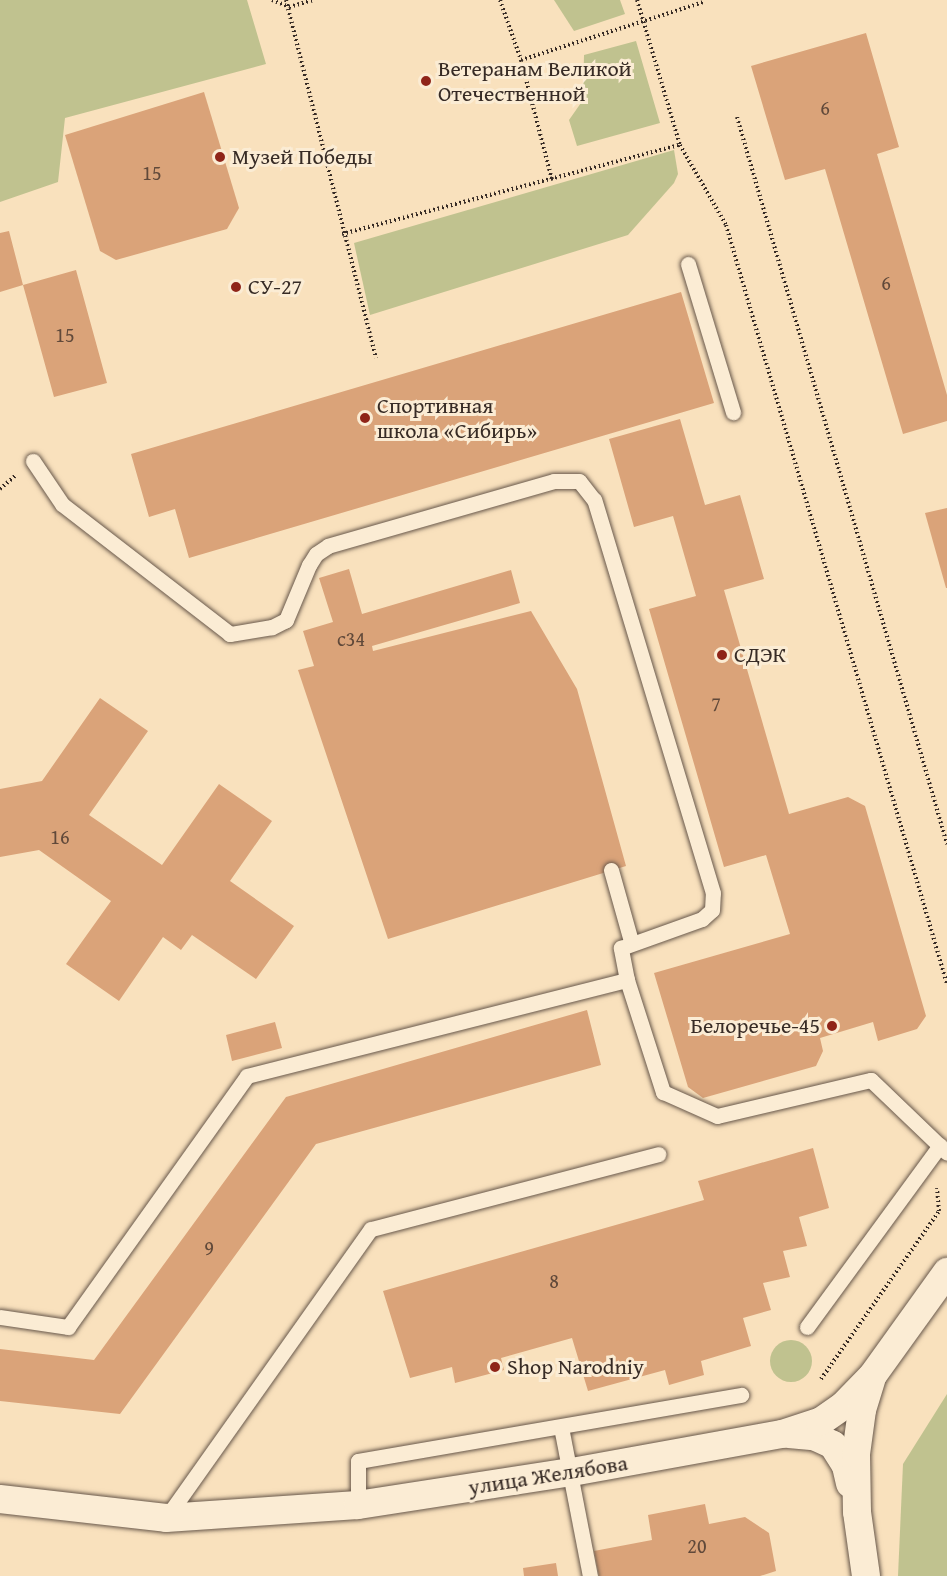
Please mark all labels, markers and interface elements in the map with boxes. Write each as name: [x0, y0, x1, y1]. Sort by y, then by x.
place label: Ветеранам Великой Отечественной: [438, 55, 632, 106]
marker: Ветеранам Великой Отечественной: [419, 74, 433, 88]
house number: 6: [820, 95, 830, 119]
place label: Музей Победы: [232, 144, 373, 170]
marker: Музей Победы: [213, 150, 227, 164]
house number: 15: [142, 160, 162, 184]
house number: 6: [881, 270, 891, 294]
place label: СУ-27: [248, 274, 302, 300]
marker: СУ-27: [229, 280, 243, 294]
house number: 15: [55, 322, 75, 346]
place label: Спортивная школа «Сибирь»: [377, 392, 537, 444]
marker: Спортивная школа «Сибирь»: [358, 411, 372, 425]
house number: с34: [337, 626, 365, 650]
place label: СДЭК: [734, 642, 786, 668]
marker: СДЭК: [715, 648, 729, 662]
house number: 7: [711, 691, 721, 715]
house number: 16: [50, 824, 70, 848]
place label: Белоречье-45: [690, 1013, 820, 1039]
marker: Белоречье-45: [825, 1019, 839, 1033]
house number: 9: [204, 1235, 214, 1259]
house number: 8: [549, 1268, 559, 1292]
place label: Shop Narodniy: [507, 1354, 644, 1380]
marker: Shop Narodniy: [488, 1360, 502, 1374]
street label: улица Желябова: [466, 1449, 630, 1501]
house number: 20: [687, 1533, 707, 1557]

